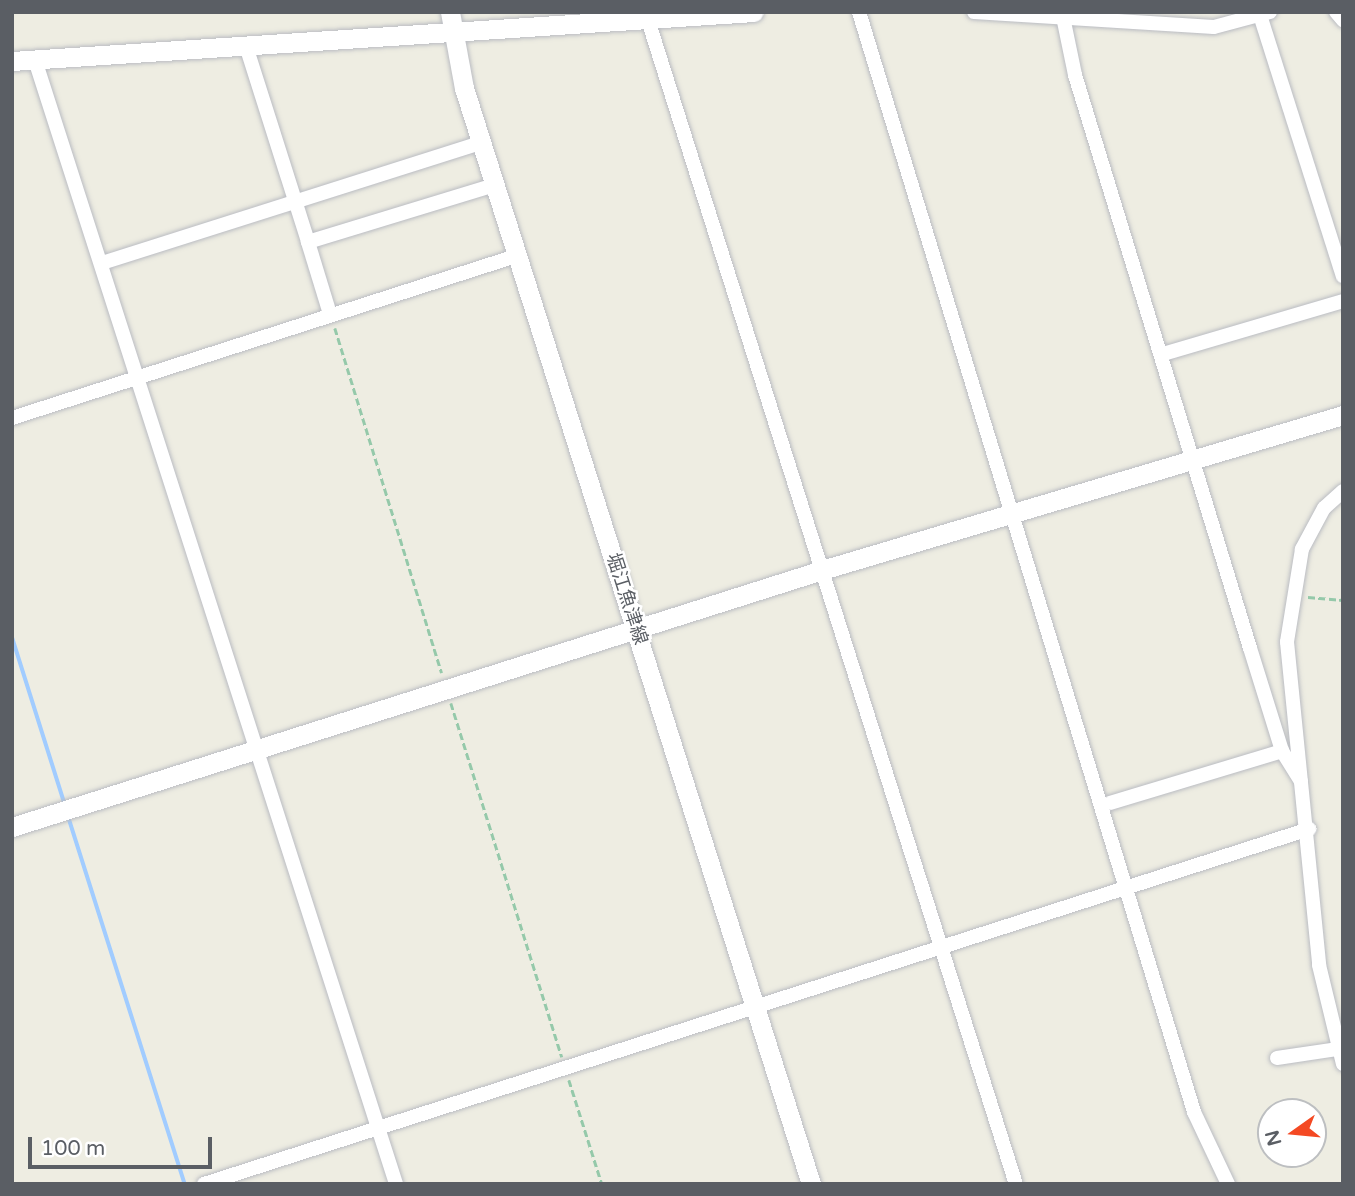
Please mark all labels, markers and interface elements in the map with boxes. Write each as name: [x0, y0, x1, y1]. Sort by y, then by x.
street label: 堀江魚津線: [600, 550, 652, 648]
north arrow: [1257, 1098, 1327, 1168]
scale bar: [32, 1122, 215, 1166]
text: N: [1261, 1128, 1286, 1148]
text: 100 m: [41, 1136, 105, 1161]

